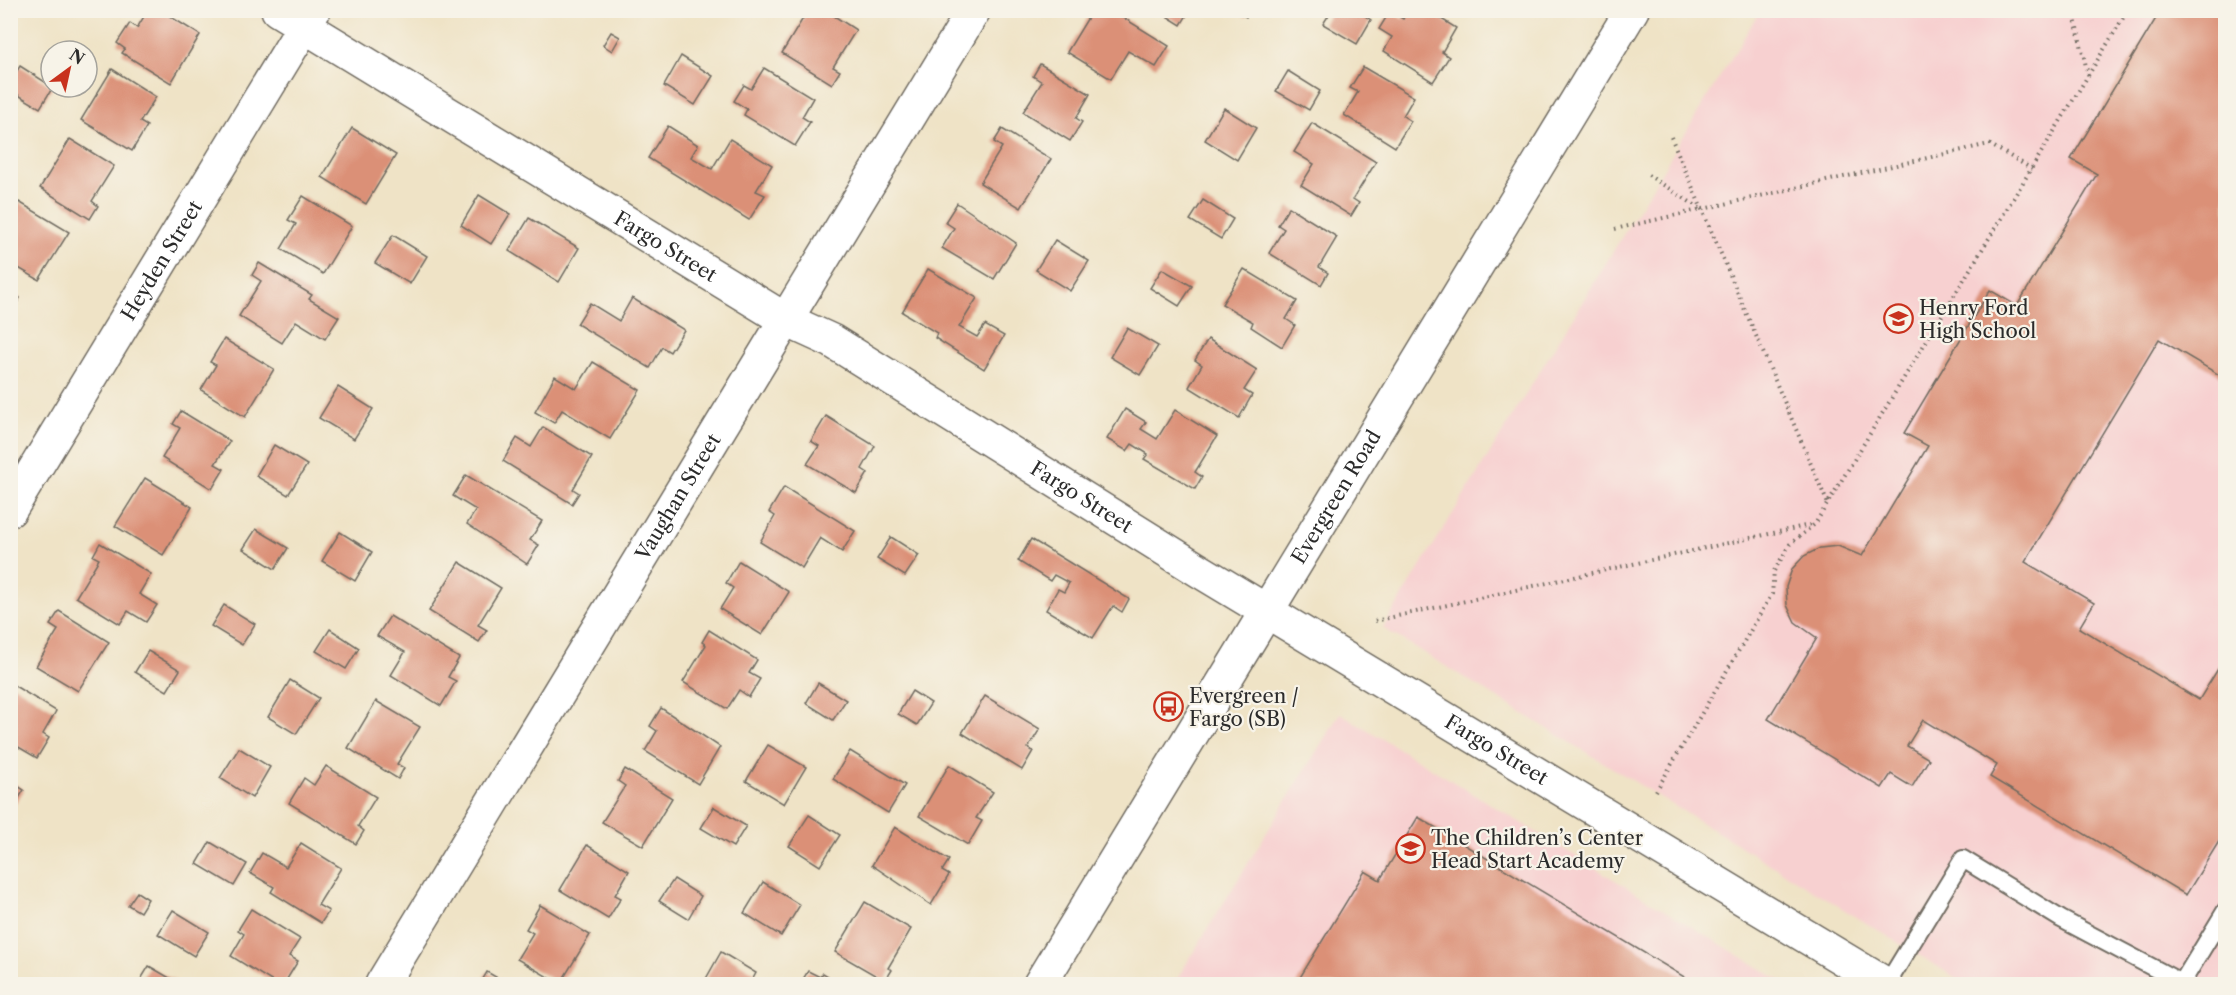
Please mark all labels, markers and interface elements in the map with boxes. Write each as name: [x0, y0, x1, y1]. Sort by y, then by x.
north arrow: [39, 39, 99, 99]
text: N: [66, 44, 89, 69]
street label: Heyden Street: [116, 196, 207, 325]
street label: Fargo Street: [610, 206, 721, 287]
place label: Henry Ford High School: [1919, 296, 2036, 343]
school or university icon: Henry Ford High School: [1882, 303, 1914, 335]
street label: Evergreen Road: [1286, 426, 1386, 568]
street label: Vaughan Street: [630, 429, 726, 565]
street label: Fargo Street: [1026, 456, 1137, 538]
place label: Evergreen / Fargo (SB): [1189, 684, 1299, 731]
bus stop icon: Evergreen / Fargo (SB): [1152, 691, 1184, 723]
street label: Fargo Street: [1441, 710, 1552, 790]
place label: The Children’s Center Head Start Academy: [1431, 826, 1644, 873]
school or university icon: The Children’s Center Head Start Academy: [1394, 833, 1426, 865]

